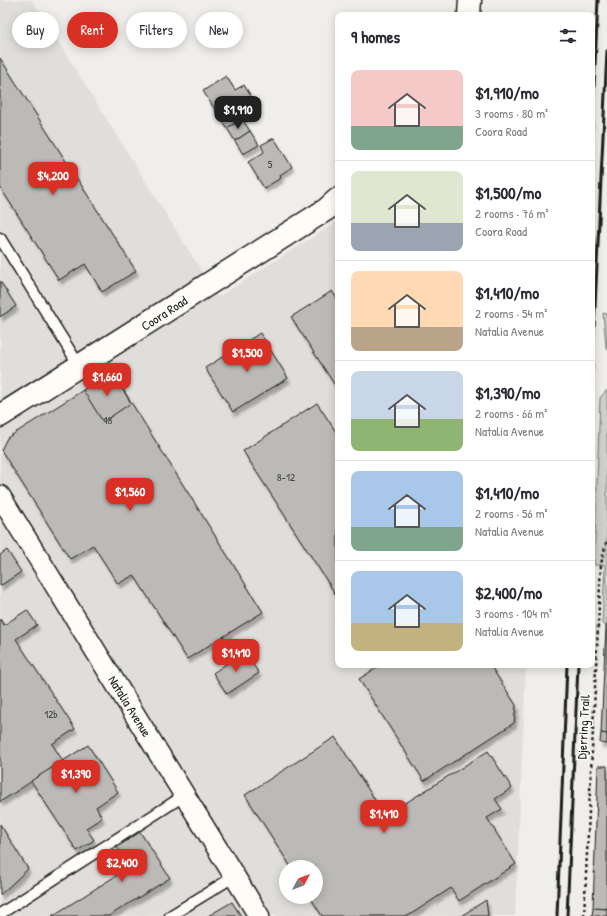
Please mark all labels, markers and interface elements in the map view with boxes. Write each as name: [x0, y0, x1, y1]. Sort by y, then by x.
chip: Buy: [12, 12, 59, 48]
chip: Rent: [67, 12, 118, 48]
chip: Filters: [126, 12, 187, 48]
chip: New: [195, 12, 243, 48]
text: 9 homes: [351, 25, 400, 48]
icon: filters: [557, 25, 579, 47]
text: $1,910/mo: [475, 81, 539, 104]
icon: home: [383, 86, 431, 134]
pin: $1,910: [205, 96, 271, 130]
text: $1,910: [223, 100, 253, 118]
text: 3 rooms · 80 m²: [475, 104, 548, 122]
text: Coora Road: [475, 122, 527, 140]
house number: 5: [268, 157, 273, 171]
pin: $4,200: [20, 162, 86, 196]
text: $4,200: [37, 166, 69, 184]
text: $1,500/mo: [475, 181, 541, 204]
icon: home: [383, 187, 431, 235]
text: 2 rooms · 76 m²: [475, 204, 548, 222]
text: Coora Road: [475, 222, 527, 240]
text: $1,410/mo: [475, 281, 539, 304]
icon: home: [383, 287, 431, 335]
street label: Coora Road: [137, 291, 191, 335]
text: 2 rooms · 54 m²: [475, 304, 547, 322]
text: Natalia Avenue: [475, 322, 544, 340]
pin: $1,500: [214, 339, 280, 373]
text: $1,500: [231, 343, 263, 361]
pin: $1,660: [74, 363, 140, 397]
text: $1,660: [92, 367, 122, 385]
text: $1,390/mo: [475, 381, 540, 404]
icon: home: [383, 387, 431, 435]
text: 2 rooms · 66 m²: [475, 404, 547, 422]
house number: 18: [104, 413, 113, 427]
text: Natalia Avenue: [475, 422, 544, 440]
house number: 8-12: [277, 470, 295, 484]
pin: $1,560: [97, 478, 163, 512]
text: $1,410/mo: [475, 481, 539, 504]
text: $1,560: [115, 482, 145, 500]
icon: home: [383, 487, 431, 535]
text: 2 rooms · 56 m²: [475, 504, 548, 522]
text: Natalia Avenue: [475, 522, 544, 540]
text: $2,400/mo: [475, 581, 542, 604]
icon: home: [383, 587, 431, 635]
text: 3 rooms · 104 m²: [475, 604, 552, 622]
text: Natalia Avenue: [475, 622, 544, 640]
pin: $1,410: [203, 639, 269, 673]
text: $1,410: [221, 643, 251, 661]
street label: Natalia Avenue: [104, 672, 156, 740]
street label: Djerring Trail: [572, 694, 594, 760]
house number: 12b: [44, 707, 58, 721]
pin: $1,390: [43, 760, 109, 794]
text: $1,390: [61, 764, 91, 782]
pin: $1,410: [351, 800, 417, 834]
text: $1,410: [369, 804, 399, 822]
pin: $2,400: [89, 849, 155, 883]
text: $2,400: [106, 853, 138, 871]
north arrow: [279, 860, 323, 904]
map controls: [279, 860, 323, 904]

